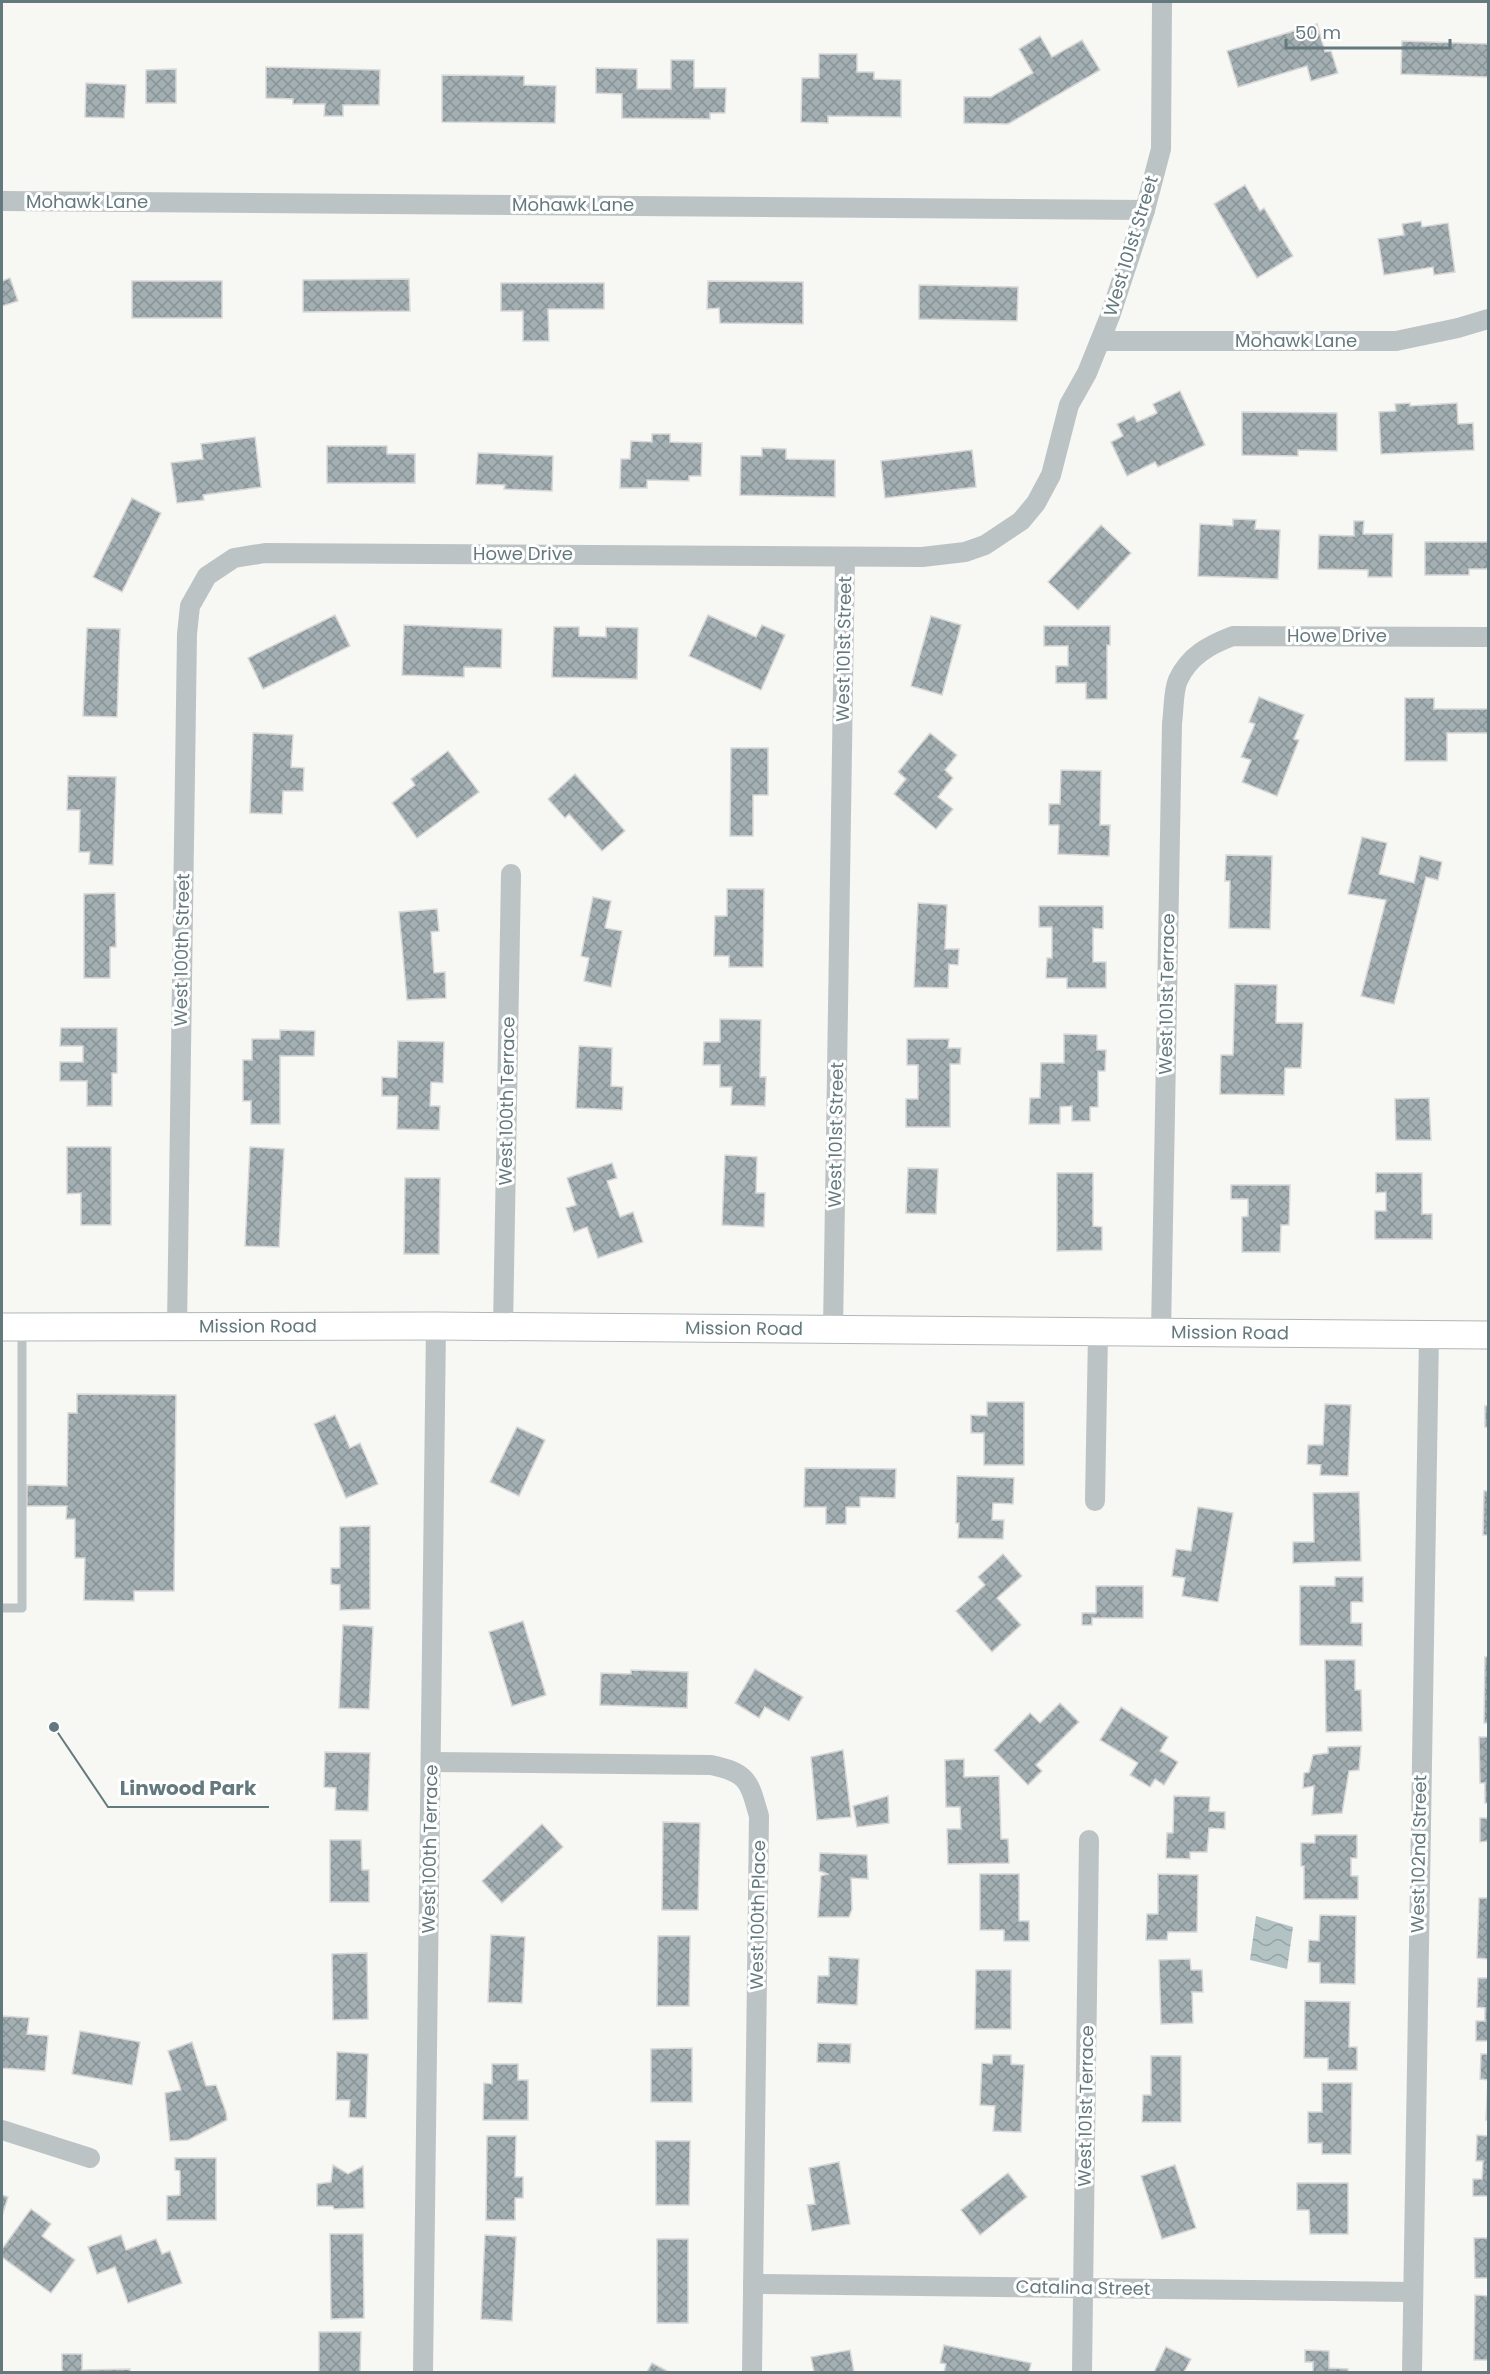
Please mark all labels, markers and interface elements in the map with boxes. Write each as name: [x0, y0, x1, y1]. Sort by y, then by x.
scale bar: [1286, 12, 1450, 50]
text: 50 m: [1295, 20, 1341, 45]
street label: West 101st Street: [1097, 173, 1164, 319]
street label: Mohawk Lane: [26, 189, 148, 214]
street label: Mohawk Lane: [512, 192, 634, 217]
street label: Mohawk Lane: [1235, 328, 1357, 353]
street label: Howe Drive: [473, 541, 573, 566]
street label: West 101st Street: [830, 576, 857, 722]
street label: Howe Drive: [1287, 623, 1387, 648]
street label: West 100th Street: [168, 873, 195, 1027]
street label: West 101st Terrace: [1153, 913, 1180, 1075]
street label: West 100th Terrace: [493, 1016, 520, 1186]
street label: West 101st Street: [822, 1062, 849, 1208]
street label: Mission Road: [199, 1313, 317, 1339]
street label: Mission Road: [685, 1315, 803, 1341]
street label: Mission Road: [1171, 1319, 1289, 1345]
street label: West 100th Terrace: [416, 1764, 443, 1934]
callout: Linwood Park: [108, 1769, 269, 1807]
text: Linwood Park: [120, 1774, 257, 1802]
street label: West 102nd Street: [1405, 1775, 1432, 1933]
street label: West 100th Place: [744, 1840, 771, 1990]
street label: West 101st Terrace: [1072, 2025, 1099, 2187]
street label: Catalina Street: [1015, 2274, 1151, 2301]

